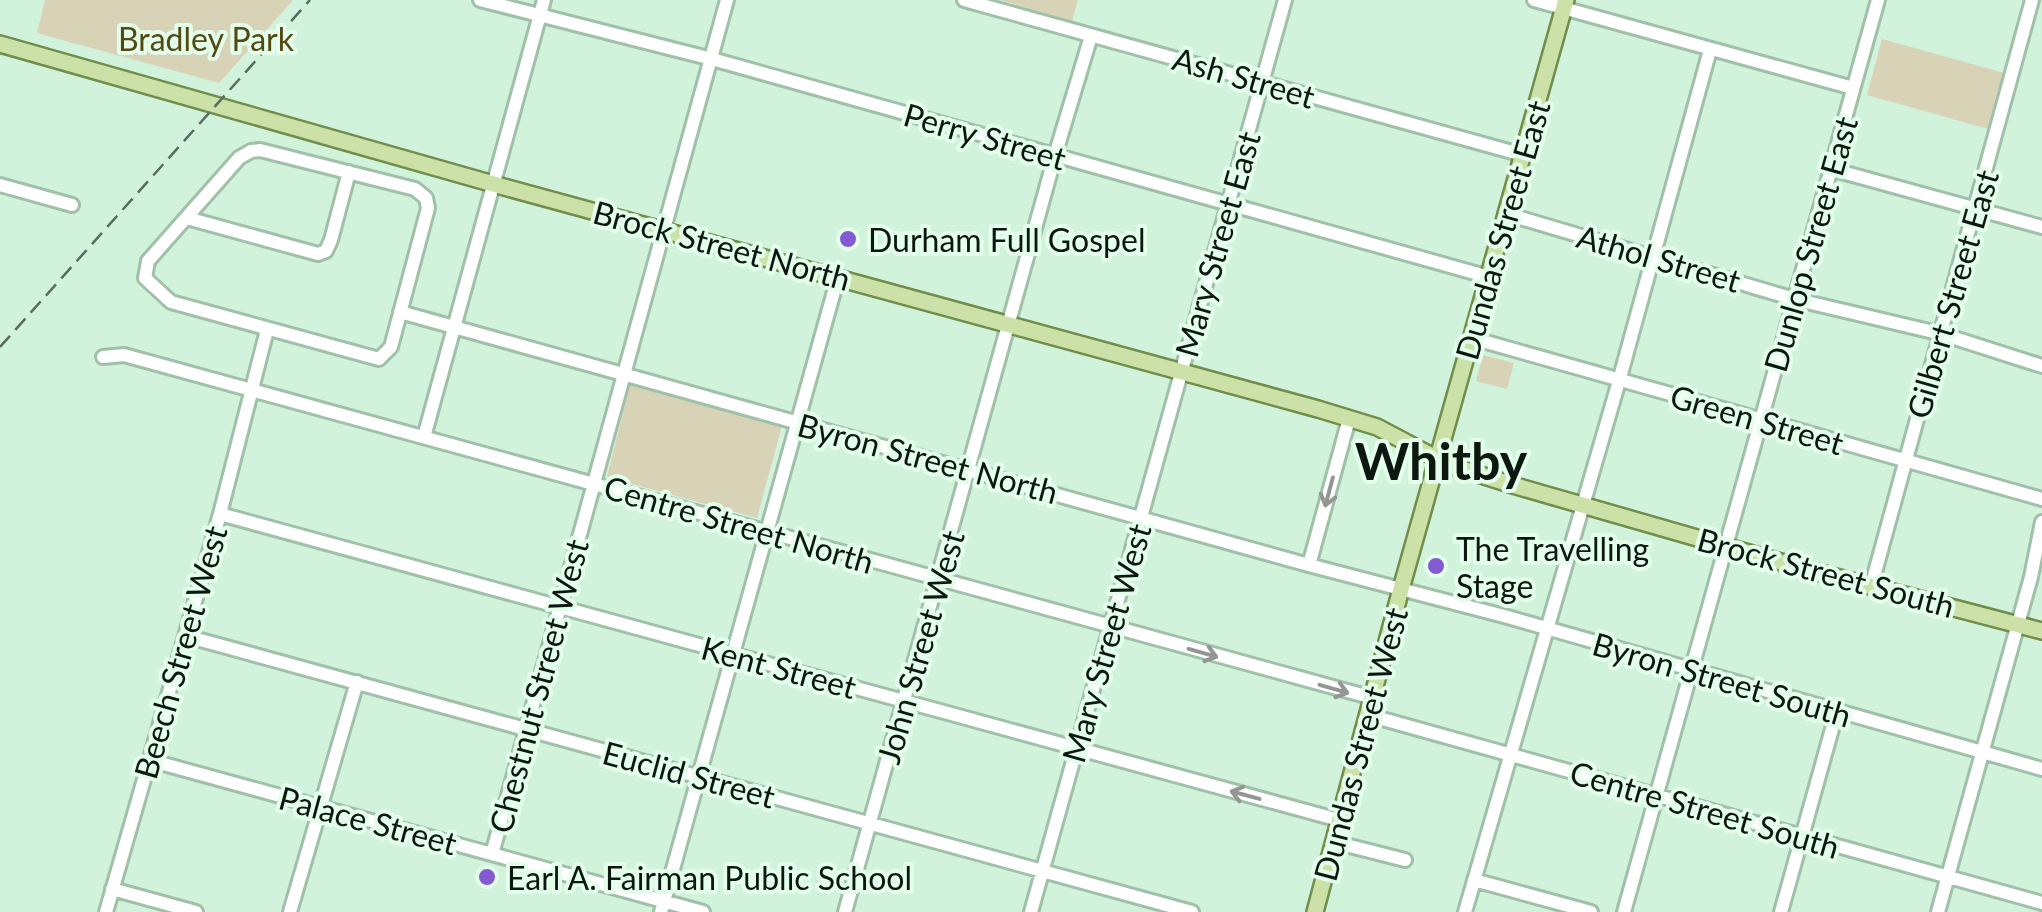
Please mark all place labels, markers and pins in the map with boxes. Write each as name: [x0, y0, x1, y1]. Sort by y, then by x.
place label: Durham Full Gospel: [868, 220, 1145, 259]
marker: Durham Full Gospel: [837, 228, 859, 250]
place label: The Travelling Stage: [1456, 529, 1649, 605]
marker: The Travelling Stage: [1425, 555, 1447, 577]
place label: Earl A. Fairman Public School: [507, 858, 912, 897]
marker: Earl A. Fairman Public School: [476, 866, 498, 888]

